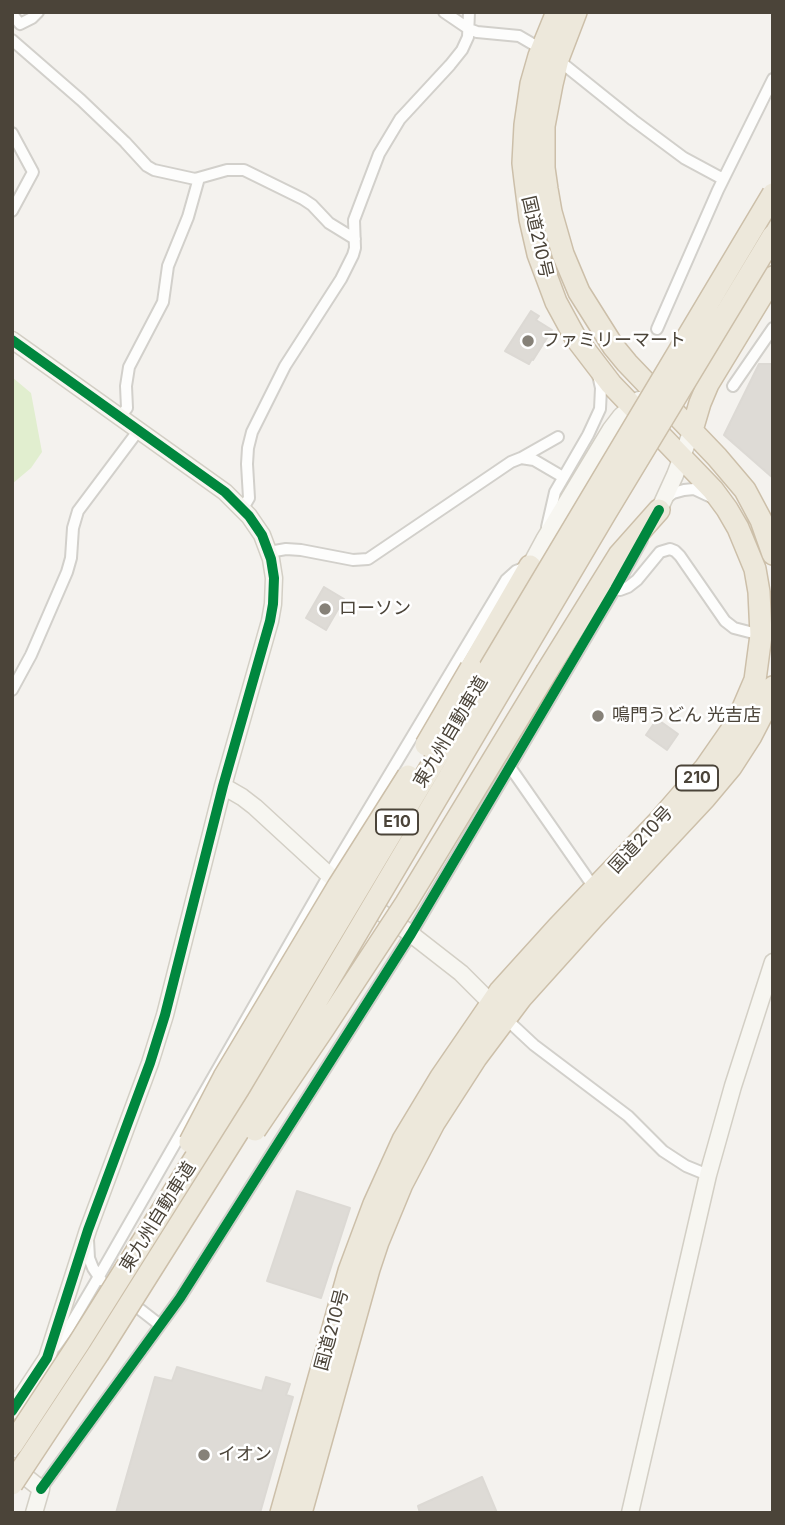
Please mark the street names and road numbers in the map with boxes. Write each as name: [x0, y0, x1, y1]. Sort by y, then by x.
street label: 国道210号: [517, 194, 557, 280]
street label: 東九州自動車道: [409, 672, 493, 792]
road number: 210: [676, 765, 718, 790]
street label: 国道210号: [605, 802, 677, 878]
road number: E10: [376, 810, 418, 834]
street label: 東九州自動車道: [115, 1158, 201, 1276]
street label: 国道210号: [311, 1287, 353, 1373]

